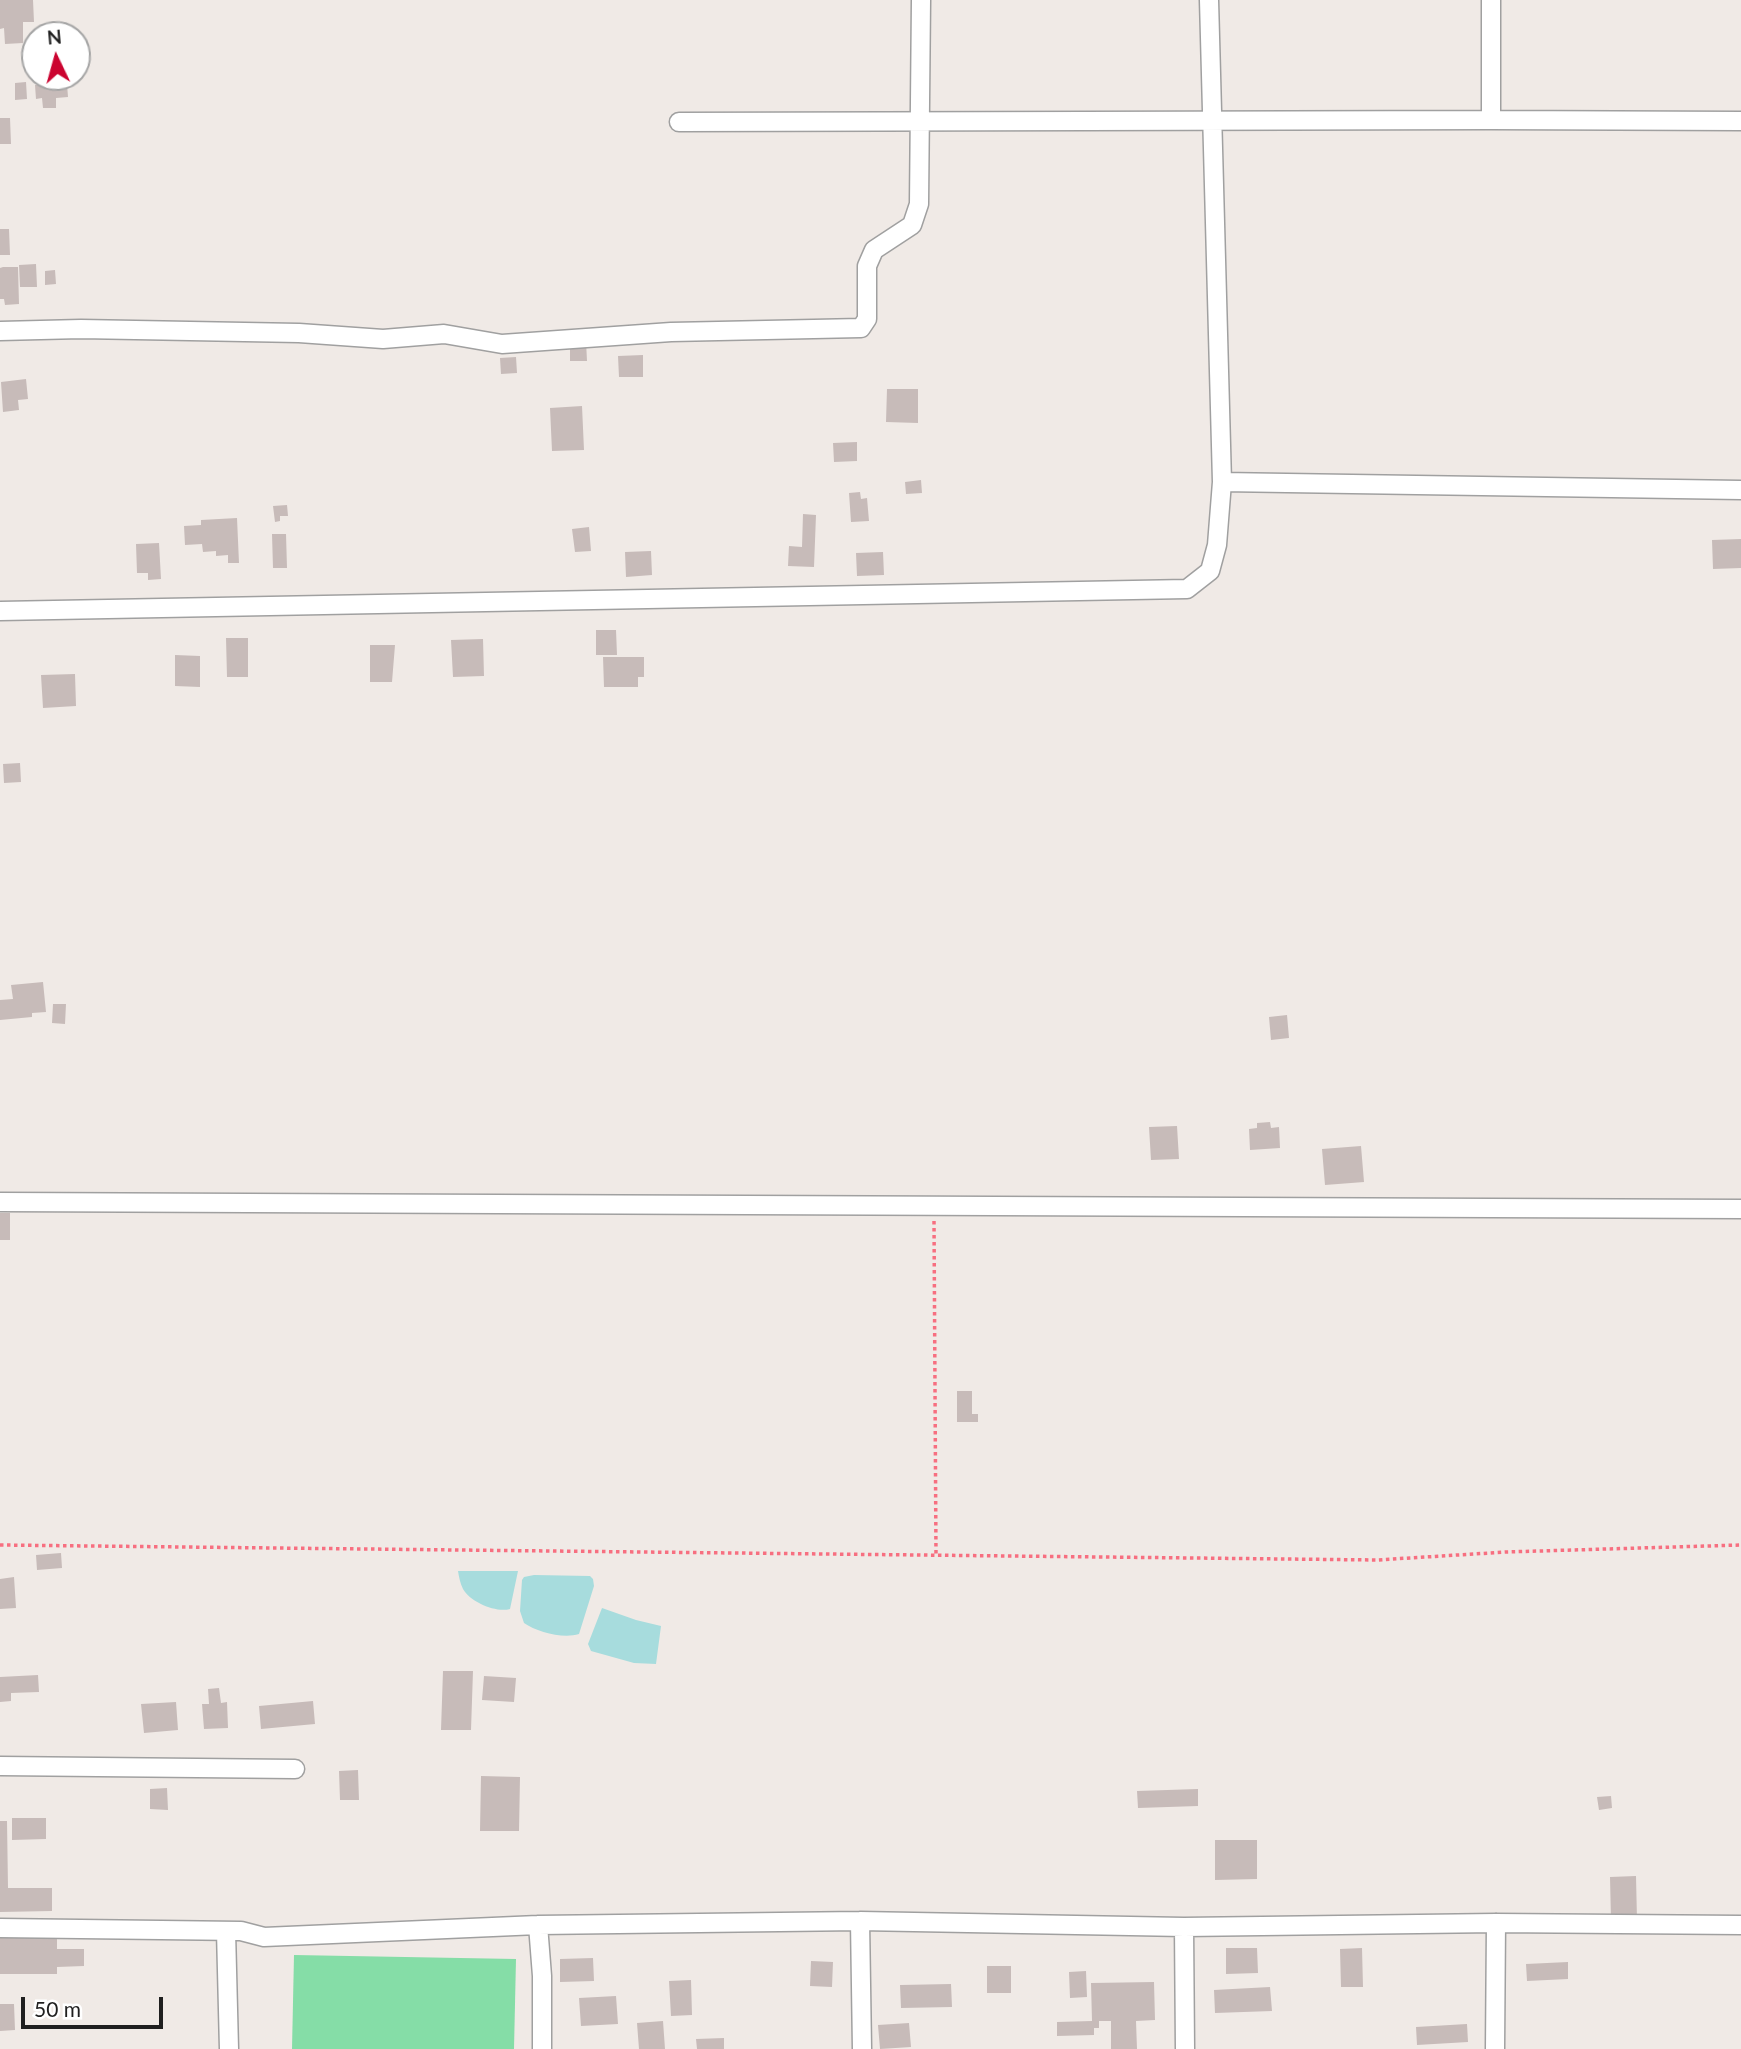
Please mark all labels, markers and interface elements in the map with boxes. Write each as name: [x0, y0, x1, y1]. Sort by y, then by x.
north arrow: [21, 21, 91, 91]
text: N: [46, 24, 63, 49]
scale bar: [24, 1982, 166, 2026]
text: 50 m: [34, 1996, 81, 2021]

